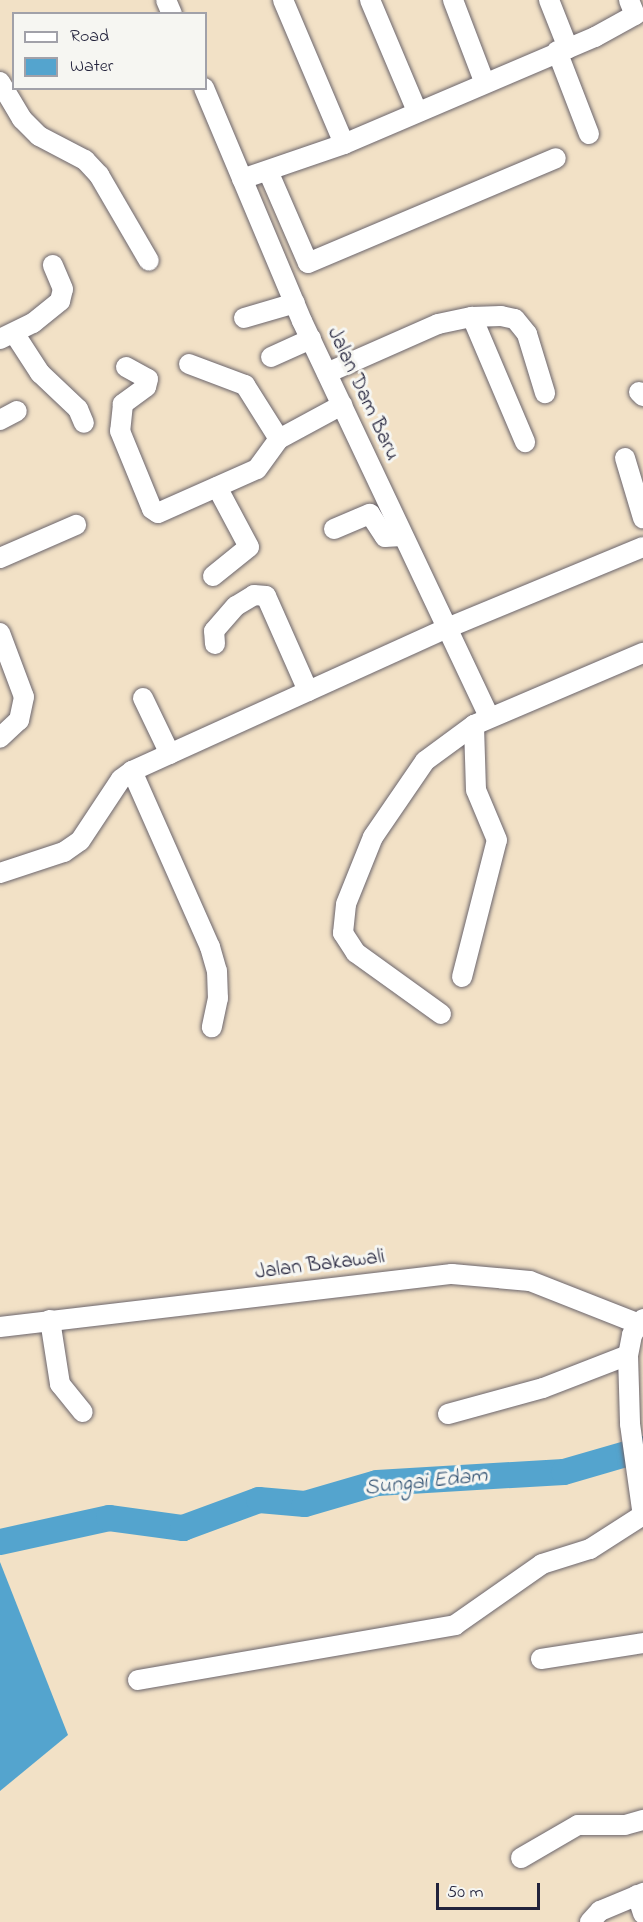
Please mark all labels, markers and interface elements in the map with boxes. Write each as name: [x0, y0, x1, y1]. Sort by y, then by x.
legend: [12, 12, 207, 90]
text: Road: [70, 24, 109, 50]
text: Water: [70, 54, 113, 80]
street label: Jalan Dam Baru: [321, 323, 405, 465]
street label: Jalan Bakawali: [254, 1245, 386, 1285]
water label: Sungai Edam: [363, 1463, 489, 1503]
scale bar: [439, 1871, 542, 1909]
text: 50 m: [447, 1880, 484, 1906]

